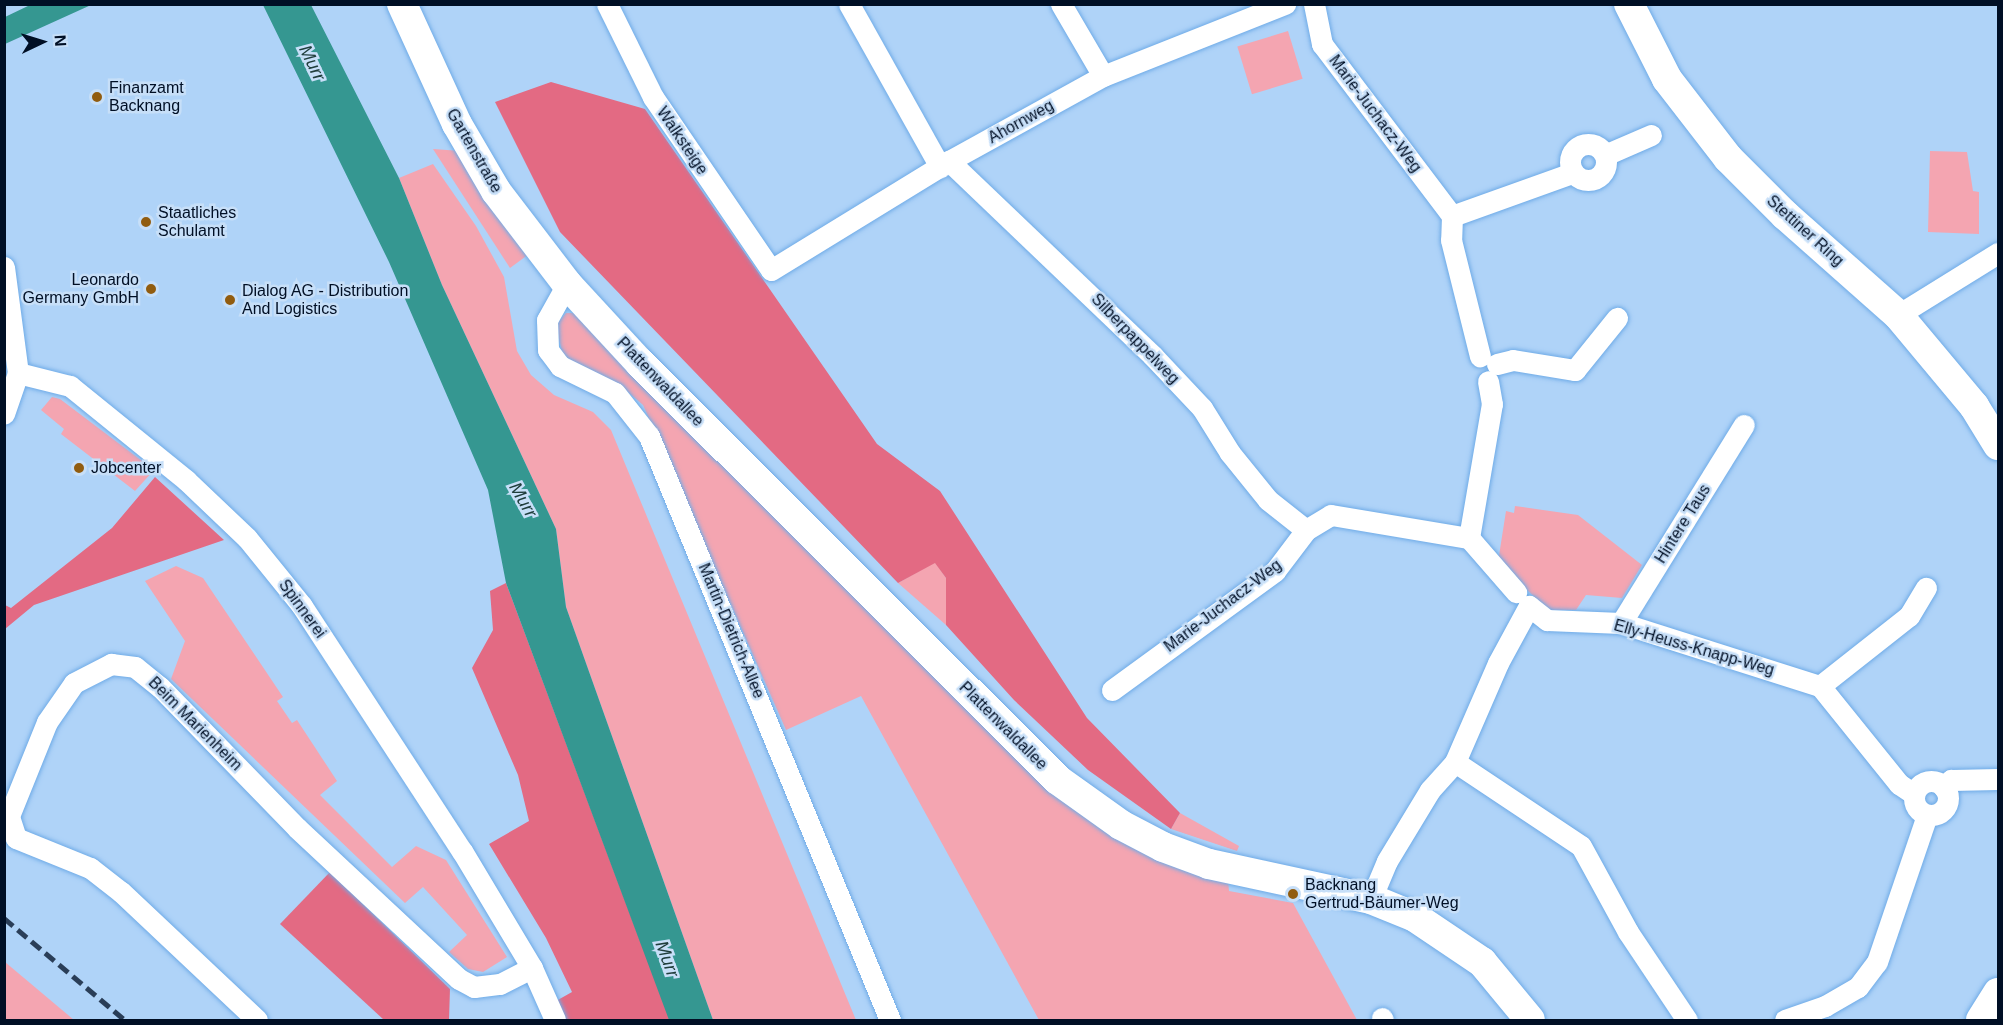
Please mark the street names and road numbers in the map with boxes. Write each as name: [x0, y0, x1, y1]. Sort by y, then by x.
street label: Marie-Juchacz-Weg: [1325, 52, 1425, 176]
street label: Ahornweg: [985, 96, 1057, 148]
street label: Walksteige: [652, 103, 712, 179]
street label: Gartenstraße: [442, 105, 506, 197]
street label: Stettiner Ring: [1763, 191, 1847, 271]
street label: Silberpappelweg: [1087, 290, 1183, 388]
street label: Plattenwaldallee: [613, 333, 707, 431]
street label: Hintere Taus: [1651, 481, 1715, 567]
street label: Marie-Juchacz-Weg: [1161, 556, 1285, 656]
street label: Martin-Dietrich-Allee: [694, 561, 768, 701]
street label: Spinnerei: [274, 576, 330, 642]
street label: Elly-Heuss-Knapp-Weg: [1612, 616, 1776, 680]
street label: Beim Marienheim: [144, 673, 246, 775]
street label: Plattenwaldallee: [955, 678, 1051, 774]

